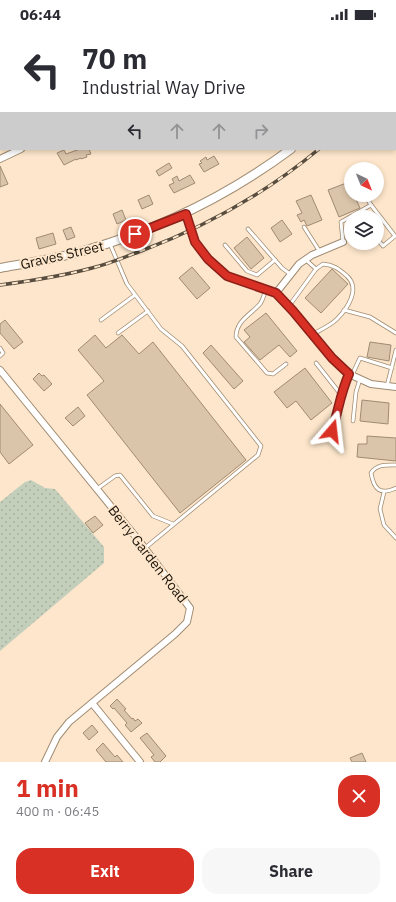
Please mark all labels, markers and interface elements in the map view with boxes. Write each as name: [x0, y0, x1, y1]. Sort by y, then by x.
text: 06:44: [20, 5, 61, 24]
text: 70 m: [82, 40, 147, 77]
icon: left: [16, 44, 68, 96]
text: Industrial Way Drive: [82, 76, 245, 99]
icon: left: [124, 120, 146, 142]
icon: ahead: [166, 120, 188, 142]
icon: ahead: [208, 120, 230, 142]
icon: right: [250, 120, 272, 142]
north arrow: [344, 162, 384, 202]
map controls: [344, 162, 384, 250]
button: layers: [344, 210, 384, 250]
pin: [118, 217, 152, 251]
icon: arrive: [124, 223, 146, 245]
street label: Graves Street: [18, 237, 106, 273]
position arrow: [311, 410, 353, 452]
street label: Berry Garden Road: [104, 502, 192, 606]
text: 1 min: [16, 772, 79, 804]
button: close: [338, 775, 380, 817]
text: 400 m · 06:45: [16, 803, 99, 820]
button: Exit: [16, 848, 194, 894]
button: Share: [202, 848, 380, 894]

